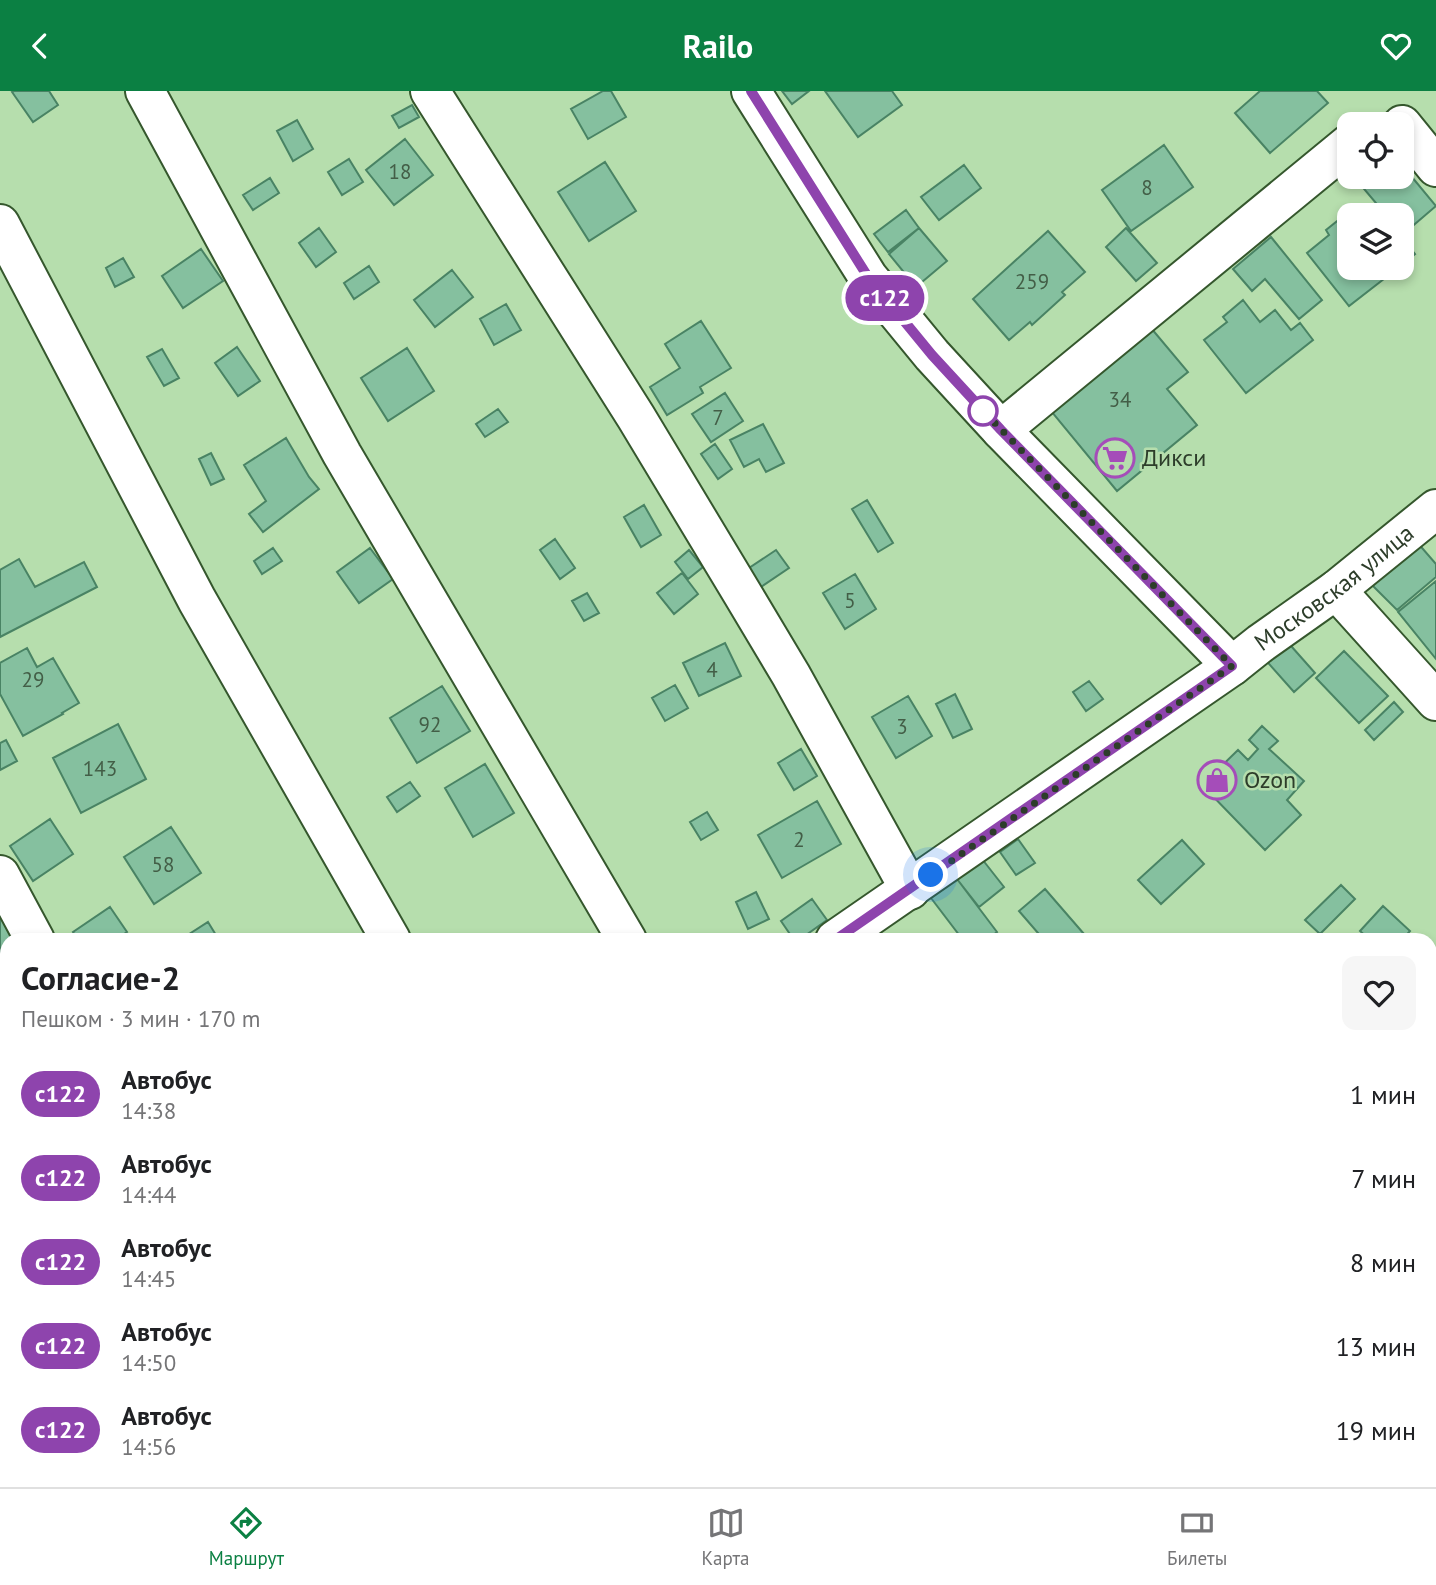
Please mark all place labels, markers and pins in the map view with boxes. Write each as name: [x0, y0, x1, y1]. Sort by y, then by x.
unlabelled marker: [968, 396, 998, 426]
supermarket icon: Дикси: [1094, 437, 1136, 479]
place label: Дикси: [1142, 442, 1206, 473]
shop icon: Ozon: [1196, 759, 1238, 801]
place label: Ozon: [1244, 764, 1296, 795]

